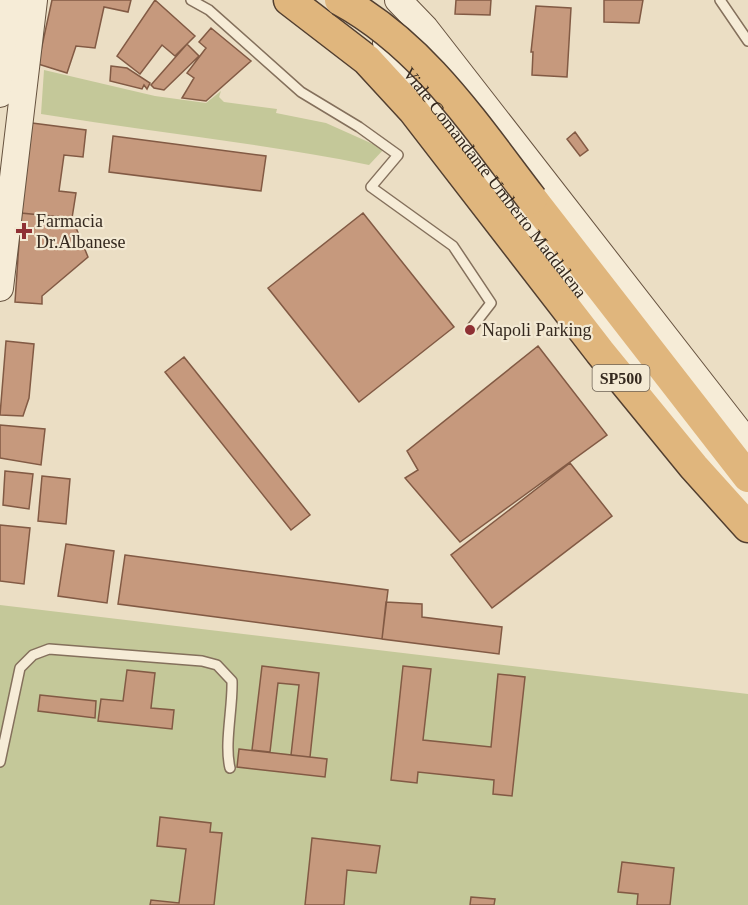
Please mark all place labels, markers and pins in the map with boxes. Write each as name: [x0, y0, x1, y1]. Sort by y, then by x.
place label: Farmacia Dr.Albanese: [36, 211, 125, 252]
marker: Farmacia Dr.Albanese: [17, 224, 31, 238]
place label: Napoli Parking: [482, 320, 592, 340]
marker: Napoli Parking: [463, 323, 477, 337]

